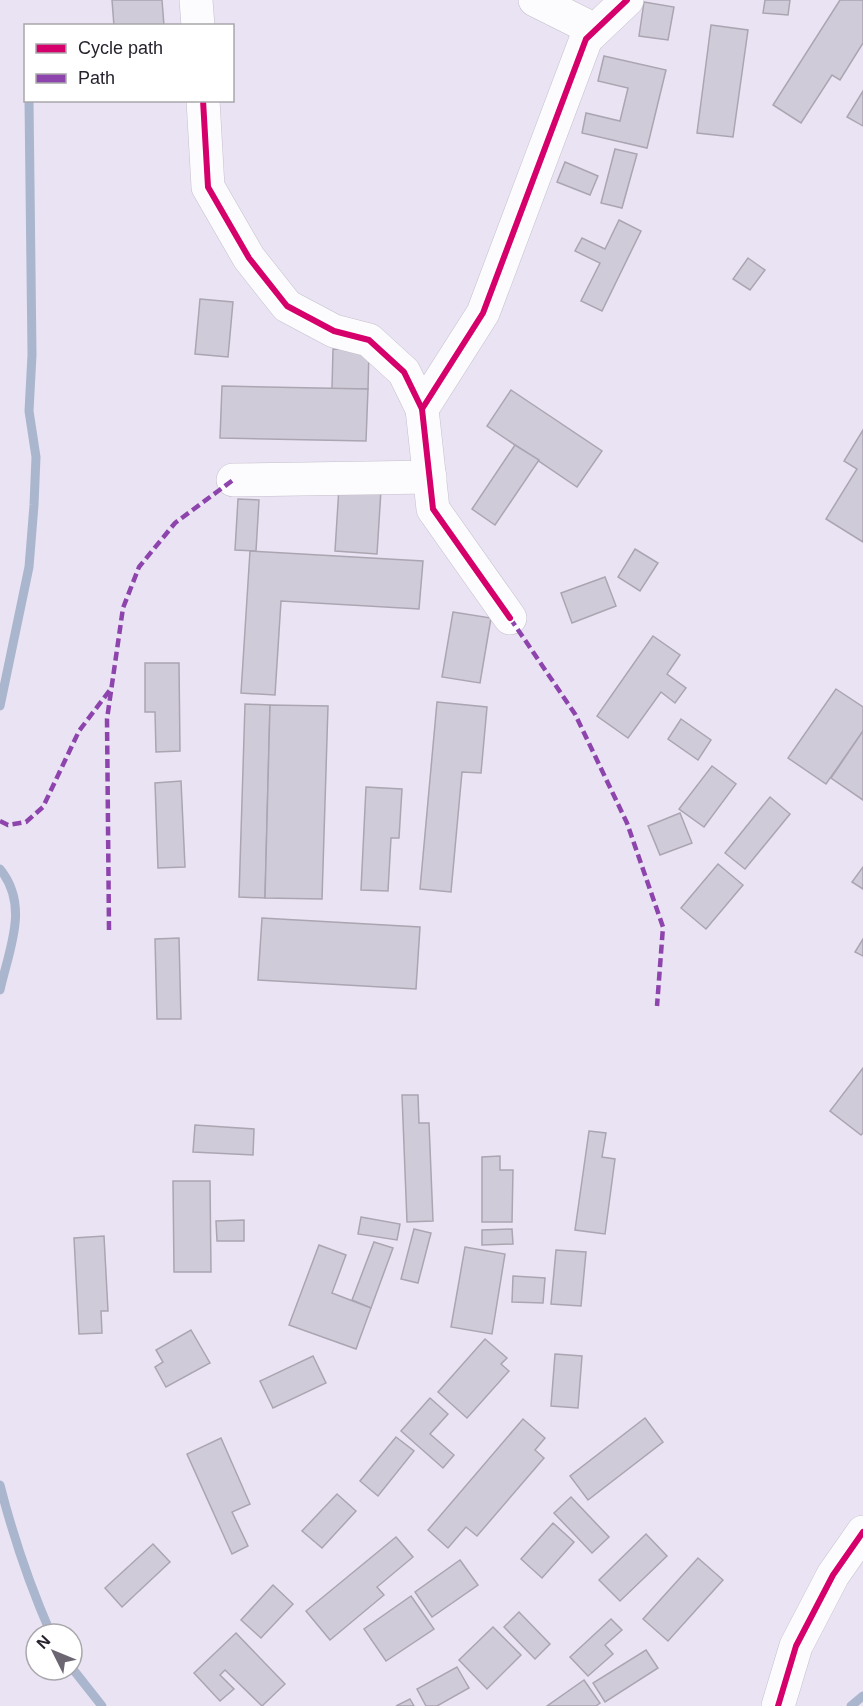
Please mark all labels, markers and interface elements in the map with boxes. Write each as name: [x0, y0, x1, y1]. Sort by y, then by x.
legend: [24, 24, 234, 102]
text: Cycle path: [78, 38, 163, 58]
text: Path: [78, 68, 115, 88]
north arrow: [24, 1622, 84, 1682]
text: N: [33, 1632, 54, 1652]

